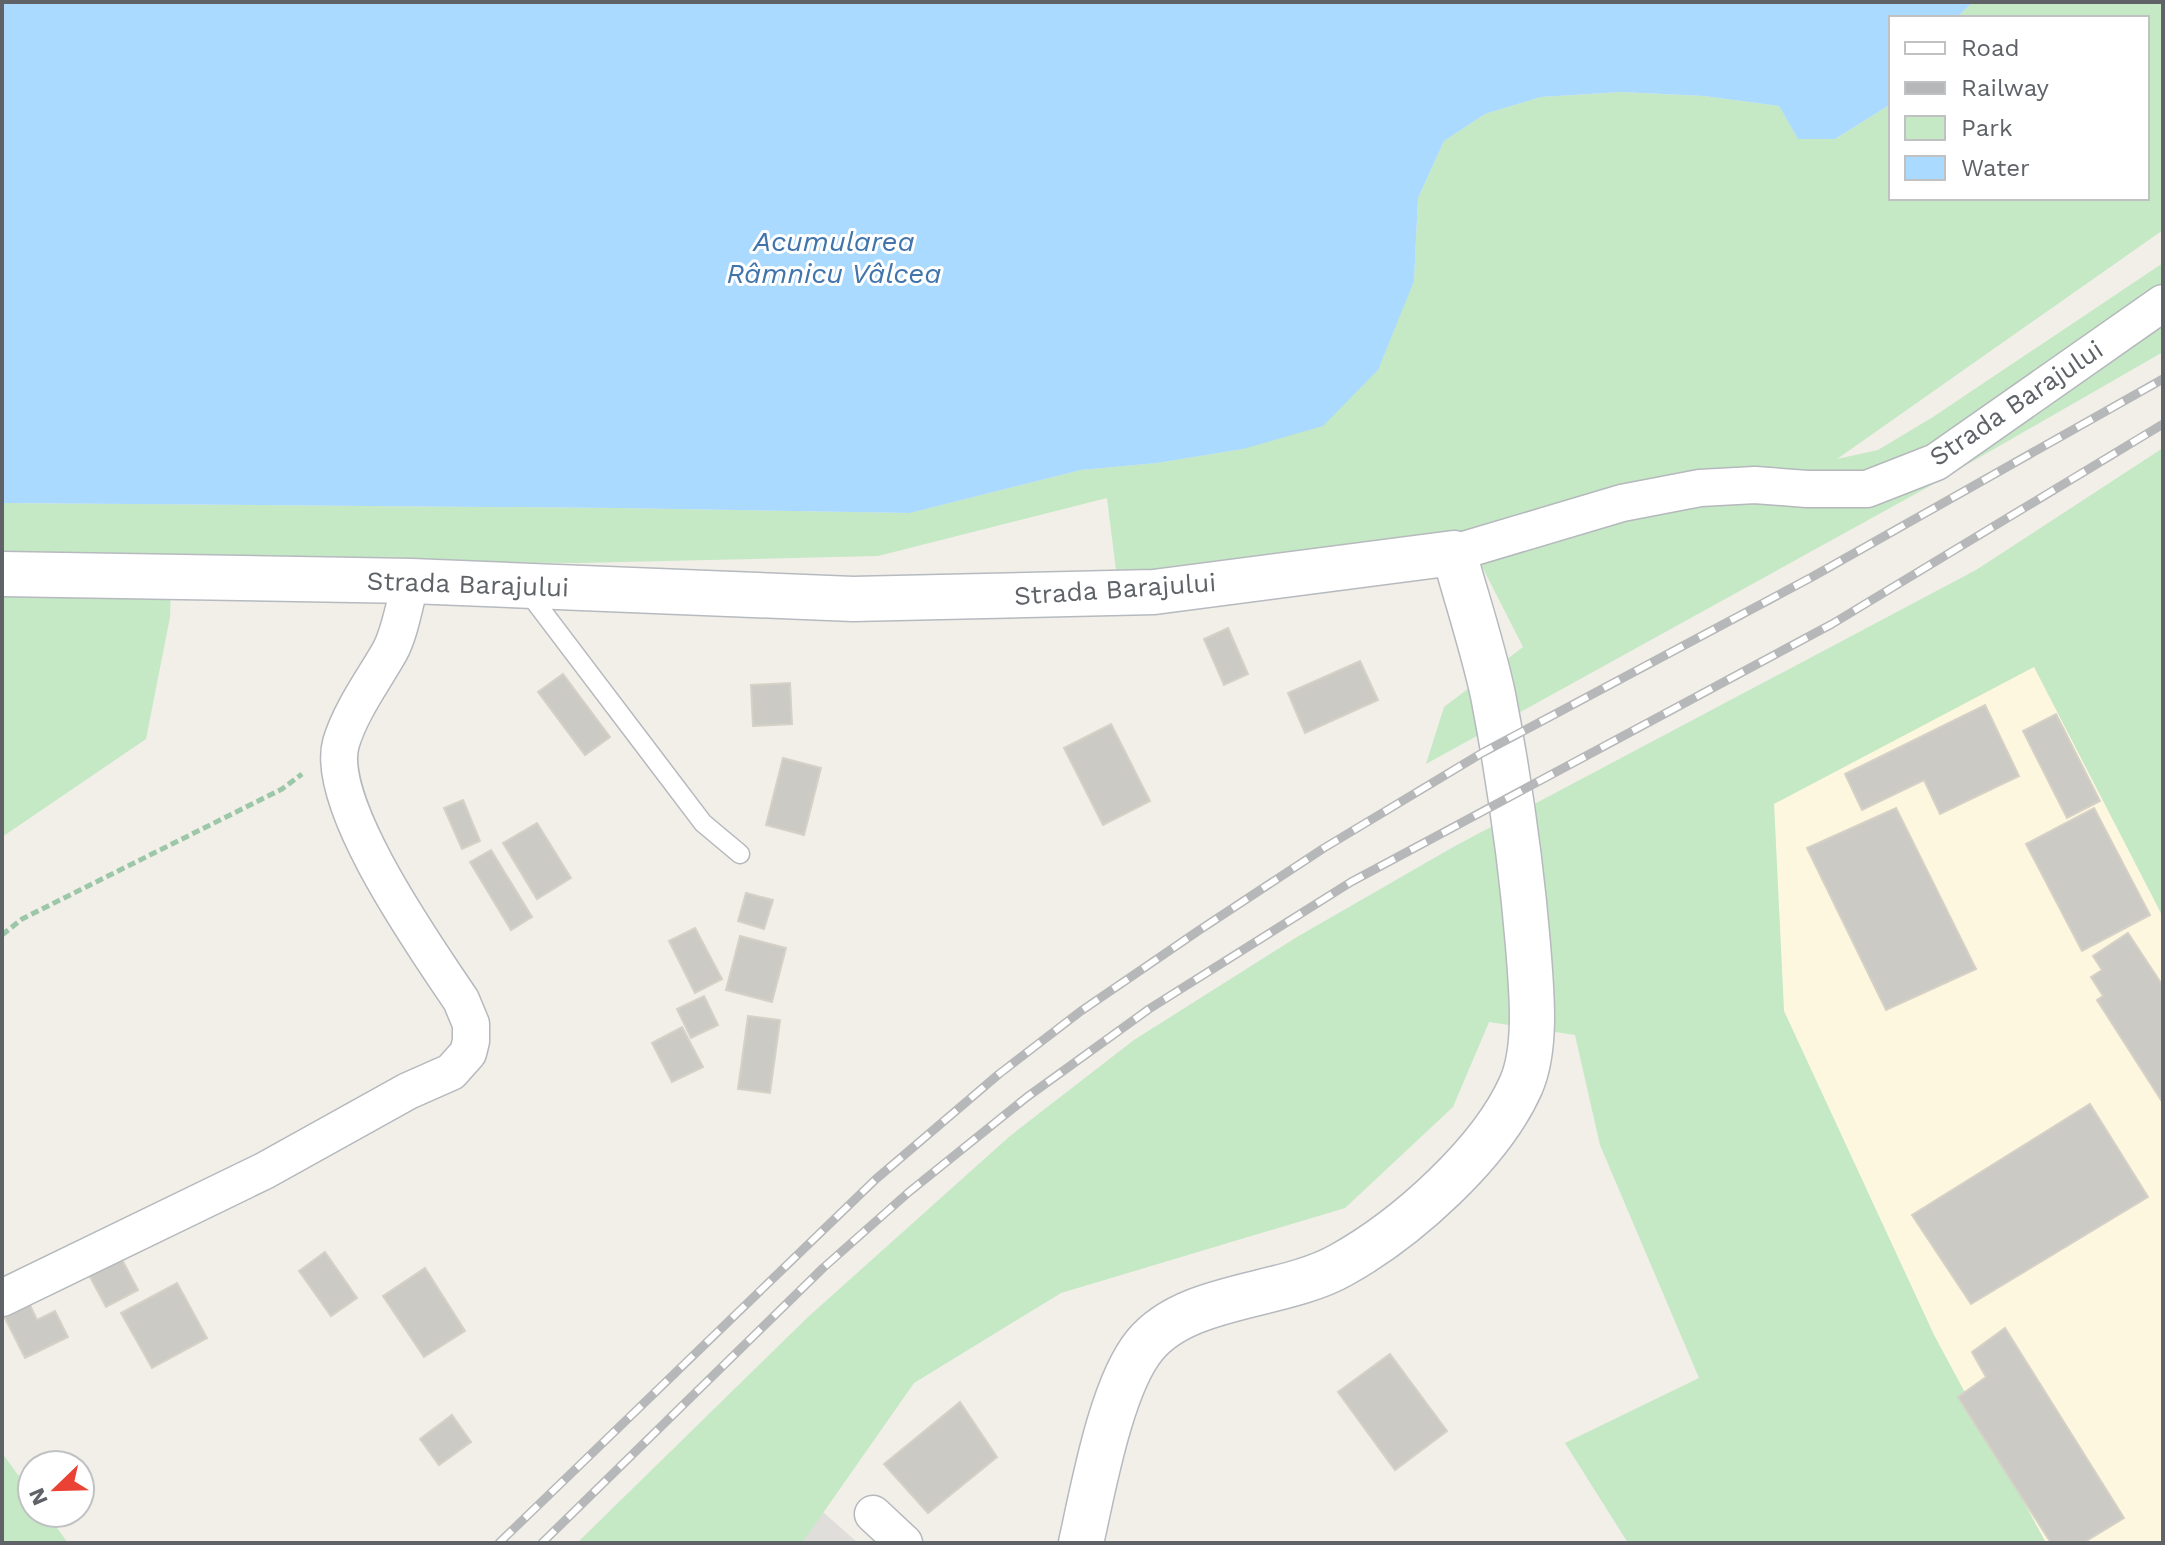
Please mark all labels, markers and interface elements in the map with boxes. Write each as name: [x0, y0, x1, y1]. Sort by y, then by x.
legend: [1889, 16, 2149, 200]
text: Road: [1961, 34, 2020, 62]
text: Railway: [1961, 74, 2050, 102]
text: Park: [1961, 114, 2013, 142]
text: Water: [1961, 154, 2030, 182]
water label: Acumularea Râmnicu Vâlcea: [727, 225, 941, 290]
street label: Strada Barajului: [1924, 334, 2108, 472]
street label: Strada Barajului: [366, 565, 570, 603]
street label: Strada Barajului: [1013, 567, 1217, 611]
north arrow: [16, 1449, 96, 1529]
text: N: [23, 1484, 53, 1509]

